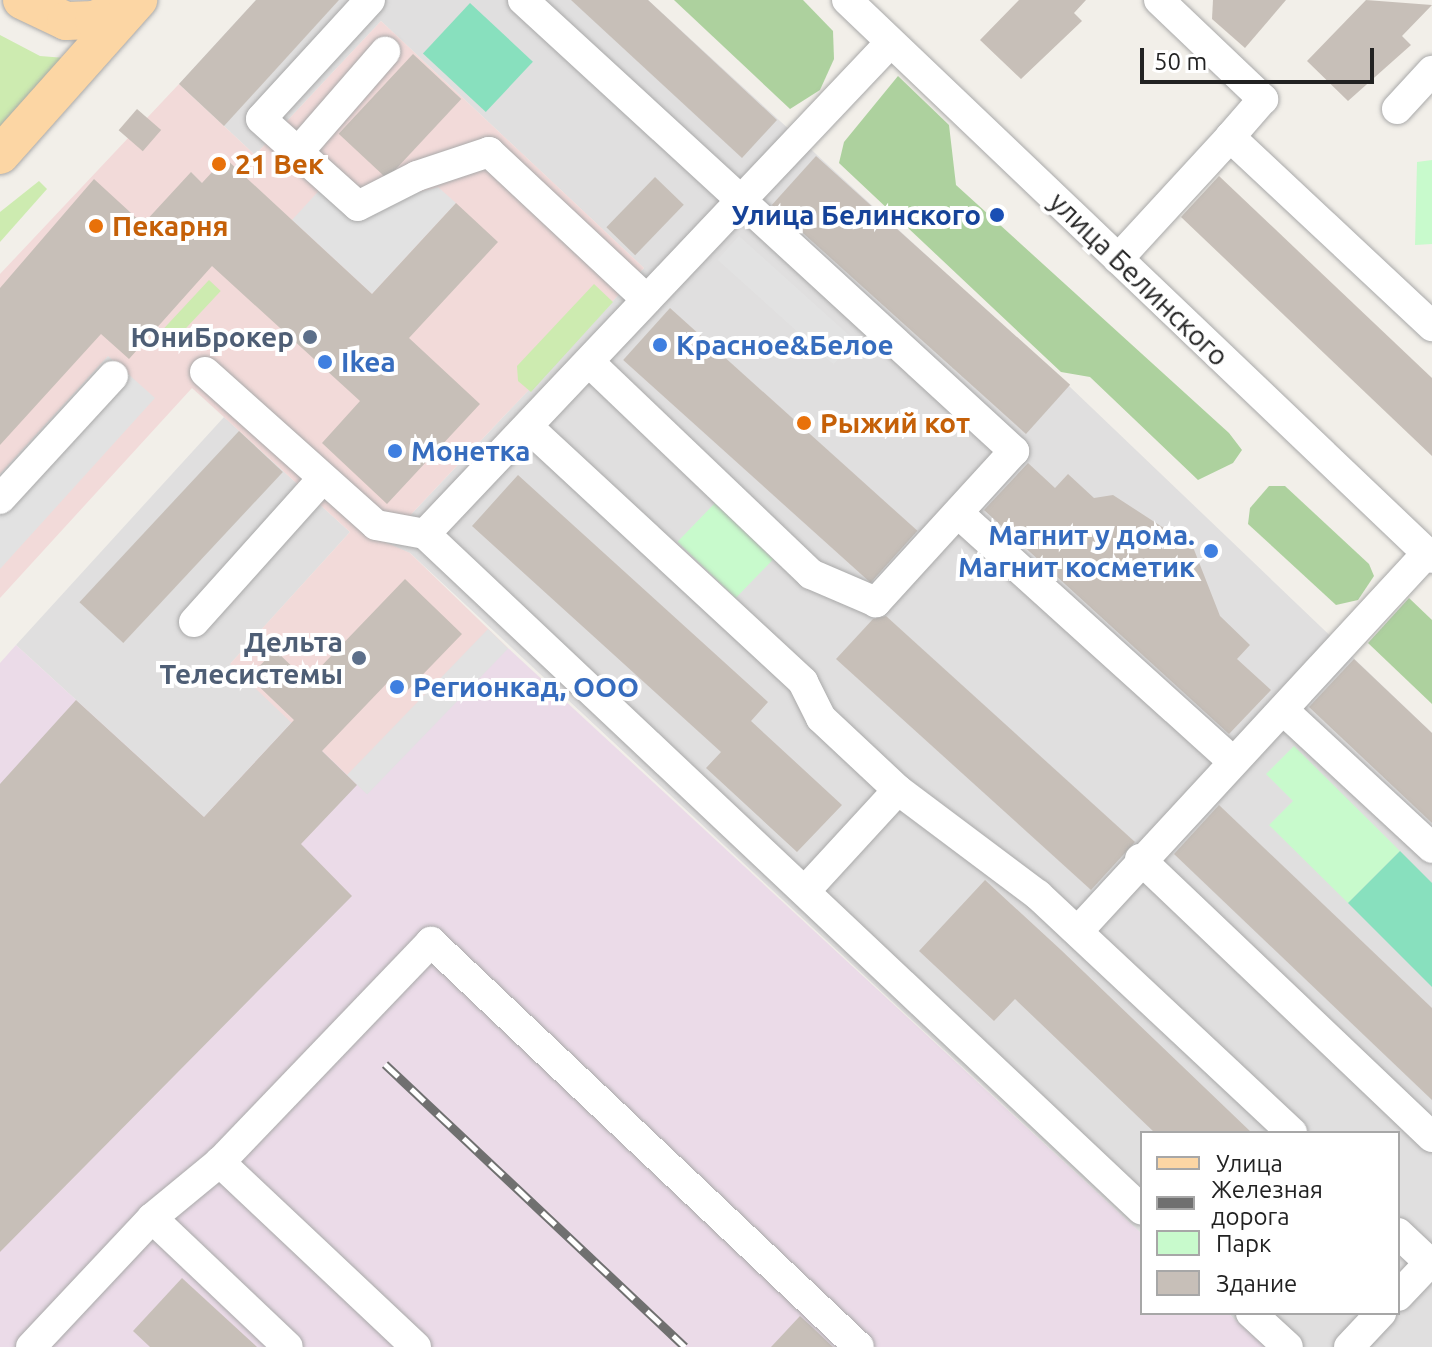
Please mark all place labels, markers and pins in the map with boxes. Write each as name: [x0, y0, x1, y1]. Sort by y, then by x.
place label: 21 Век: [235, 147, 324, 181]
marker: 21 Век: [210, 155, 228, 173]
place label: Улица Белинского: [731, 198, 981, 232]
marker: Улица Белинского: [988, 206, 1006, 224]
place label: Пекарня: [112, 209, 229, 243]
marker: Пекарня: [87, 217, 105, 235]
place label: ЮниБрокер: [131, 320, 294, 354]
marker: ЮниБрокер: [301, 328, 319, 346]
place label: Красное&Белое: [676, 328, 894, 362]
marker: Красное&Белое: [651, 336, 669, 354]
place label: Ikea: [341, 345, 396, 379]
marker: Ikea: [316, 353, 334, 371]
place label: Рыжий кот: [820, 406, 970, 440]
marker: Рыжий кот: [795, 414, 813, 432]
place label: Монетка: [411, 434, 530, 468]
marker: Монетка: [386, 442, 404, 460]
place label: Магнит у дома. Магнит косметик: [958, 518, 1195, 584]
marker: Магнит у дома. Магнит косметик: [1202, 542, 1220, 560]
place label: Дельта Телесистемы: [159, 625, 343, 691]
marker: Дельта Телесистемы: [350, 649, 368, 667]
place label: Регионкад, ООО: [413, 670, 639, 704]
marker: Регионкад, ООО: [388, 678, 406, 696]

